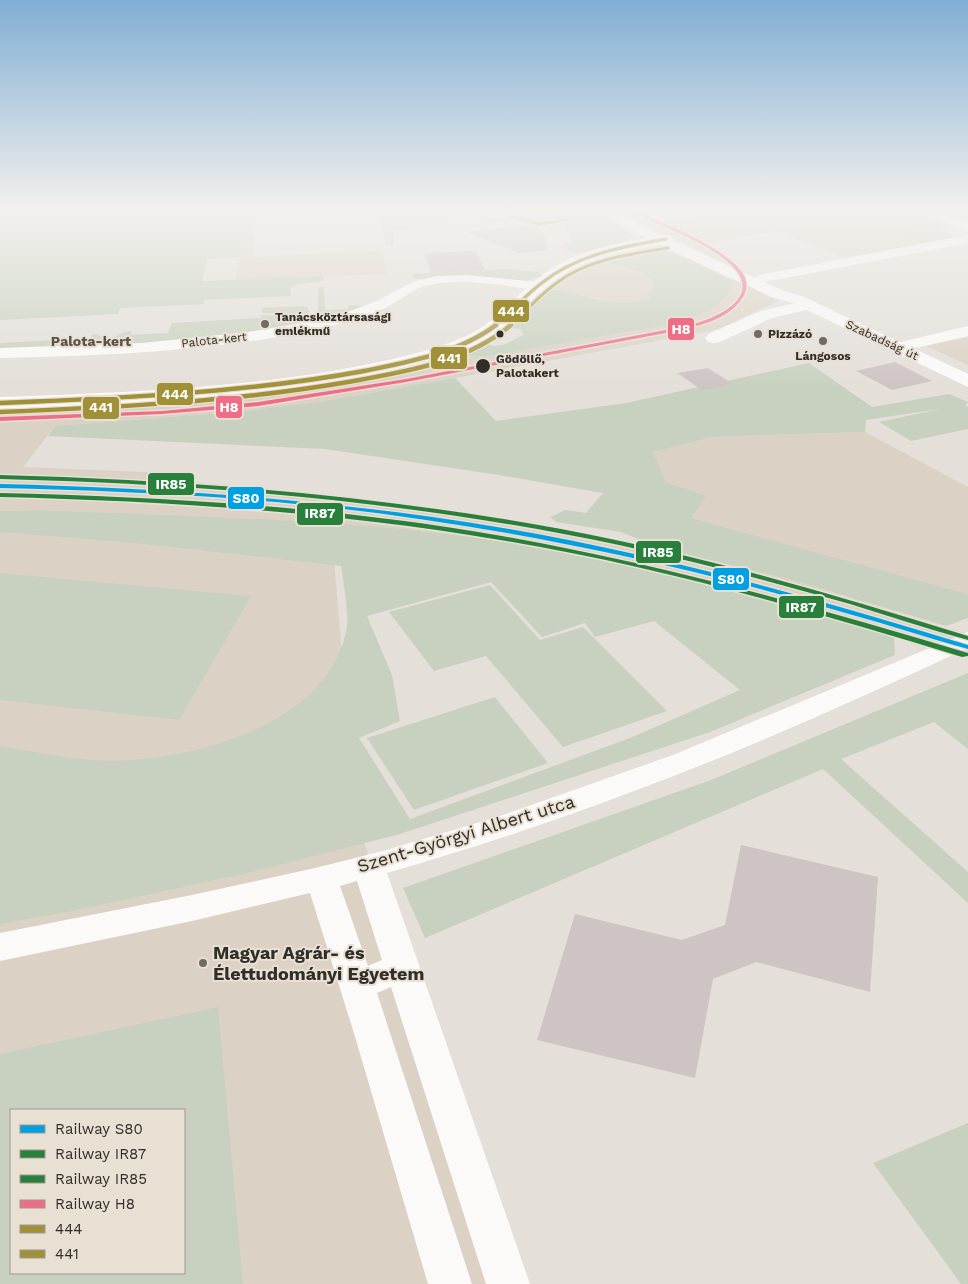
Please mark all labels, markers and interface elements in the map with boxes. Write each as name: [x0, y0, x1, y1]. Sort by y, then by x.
line badge: 444: [492, 299, 530, 323]
text: 444: [497, 303, 525, 319]
place label: Tanácsköztársasági emlékmű: [275, 310, 391, 338]
line badge: H8: [667, 317, 695, 341]
street label: Szabadság út: [843, 317, 921, 363]
marker: Tanácsköztársasági emlékmű: [259, 318, 271, 330]
text: H8: [671, 321, 691, 337]
place label: Pizzázó: [768, 327, 812, 341]
marker: Pizzázó: [752, 328, 764, 340]
unlabelled marker: [495, 329, 505, 339]
street label: Palota-kert: [181, 330, 247, 350]
district label: Palota-kert: [51, 333, 131, 349]
marker: Lángosos: [817, 335, 829, 347]
line badge: 441: [430, 346, 468, 370]
place label: Lángosos: [795, 349, 851, 363]
text: 441: [437, 350, 461, 366]
place label: Gödöllő, Palotakert: [496, 352, 559, 380]
marker: Gödöllő, Palotakert: [474, 357, 492, 375]
line badge: 444: [156, 382, 194, 406]
text: 444: [161, 386, 189, 402]
line badge: H8: [215, 395, 243, 419]
line badge: 441: [82, 396, 120, 420]
text: 441: [89, 399, 113, 415]
text: H8: [219, 399, 239, 415]
line badge: IR85: [147, 472, 195, 496]
text: IR85: [155, 476, 187, 492]
line badge: S80: [227, 486, 265, 510]
text: S80: [233, 490, 259, 506]
line badge: IR87: [296, 502, 344, 526]
text: IR87: [305, 505, 336, 521]
line badge: IR85: [635, 540, 682, 564]
text: IR85: [642, 544, 674, 560]
line badge: S80: [712, 567, 750, 591]
text: S80: [718, 571, 744, 587]
line badge: IR87: [778, 595, 825, 619]
text: IR87: [786, 599, 817, 615]
street label: Szent-Györgyi Albert utca: [355, 790, 577, 877]
place label: Magyar Agrár- és Élettudományi Egyetem: [213, 942, 424, 984]
marker: Magyar Agrár- és Élettudományi Egyetem: [197, 957, 209, 969]
legend: [10, 1109, 185, 1274]
text: Railway S80: [55, 1120, 143, 1138]
text: Railway IR87: [55, 1145, 146, 1163]
text: Railway IR85: [55, 1170, 147, 1188]
text: Railway H8: [55, 1195, 135, 1213]
text: 444: [55, 1220, 83, 1238]
text: 441: [55, 1245, 79, 1263]

